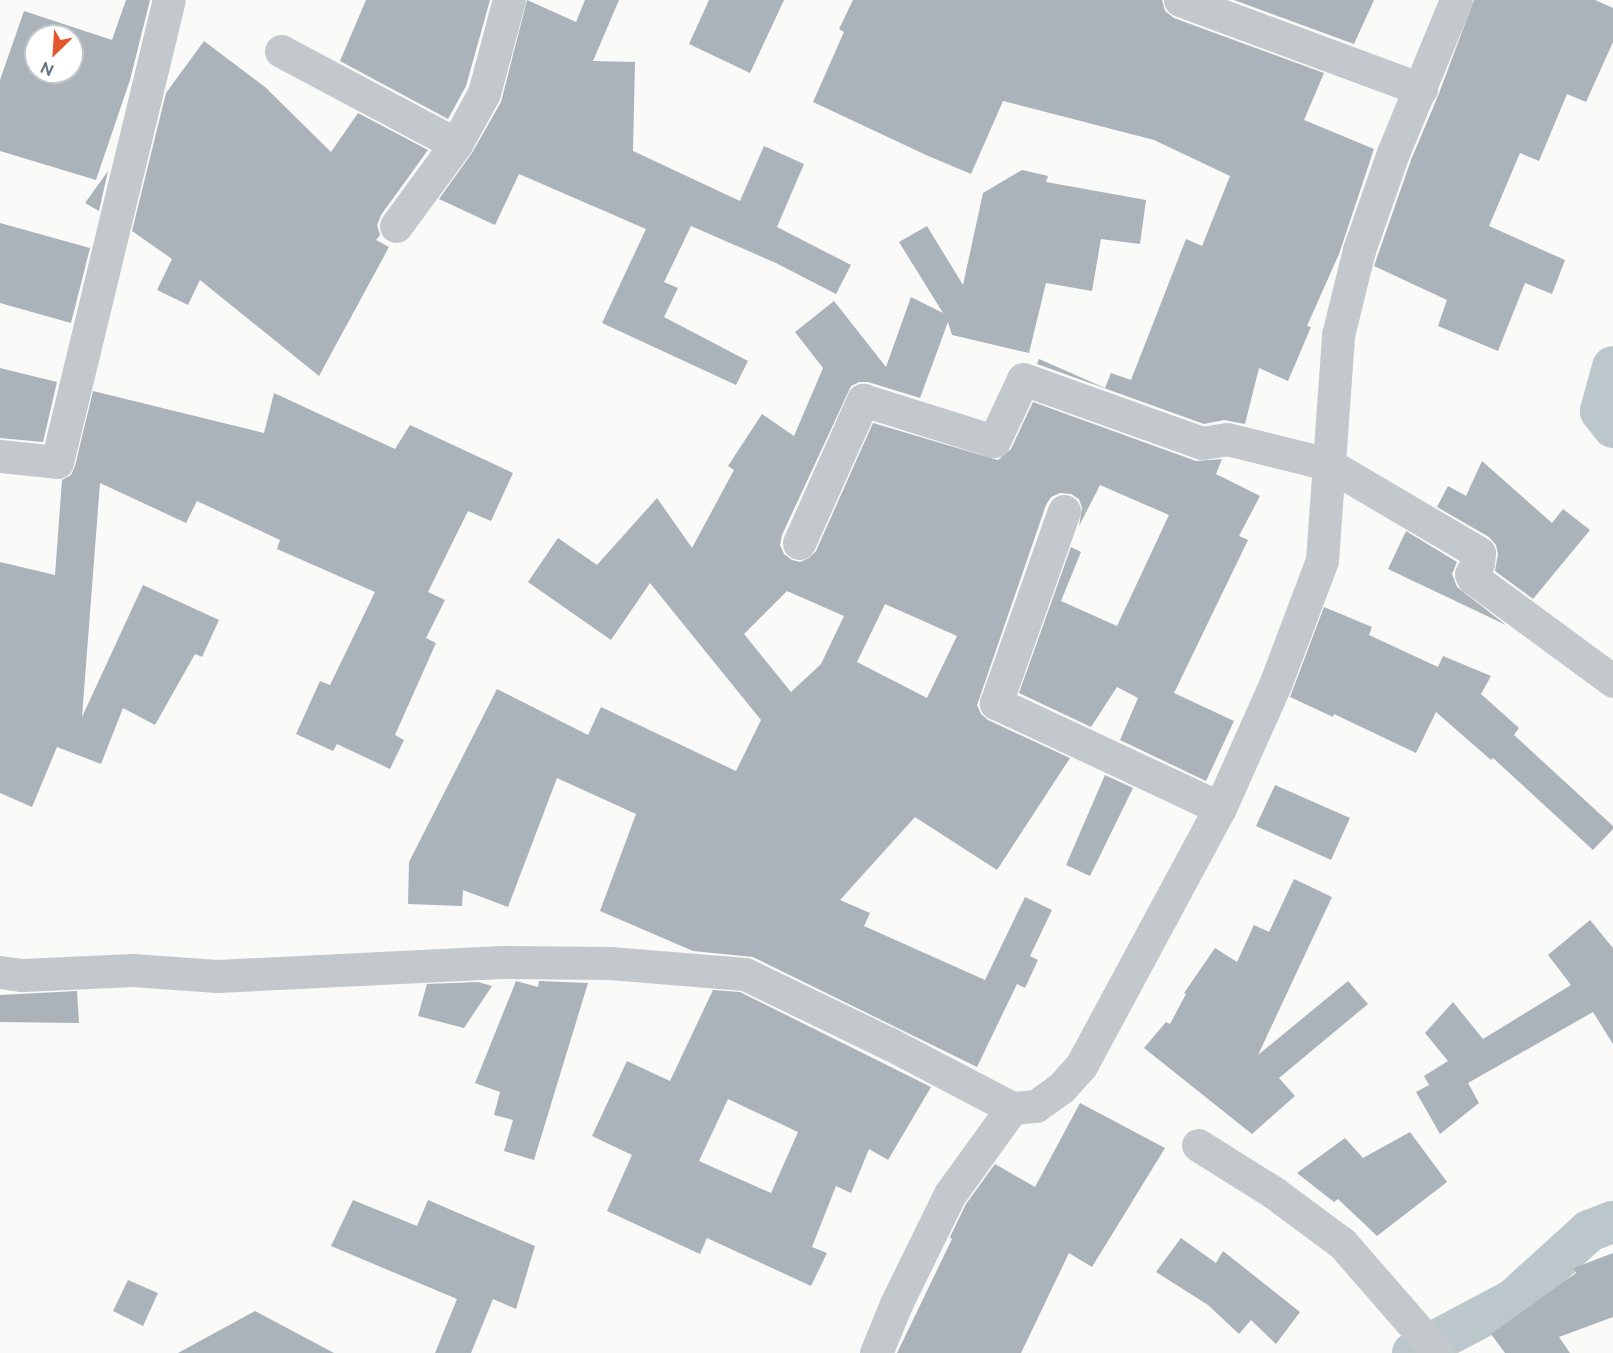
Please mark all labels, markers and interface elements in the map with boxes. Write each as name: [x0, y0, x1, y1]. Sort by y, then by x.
north arrow: [24, 24, 84, 84]
text: N: [37, 58, 57, 80]

